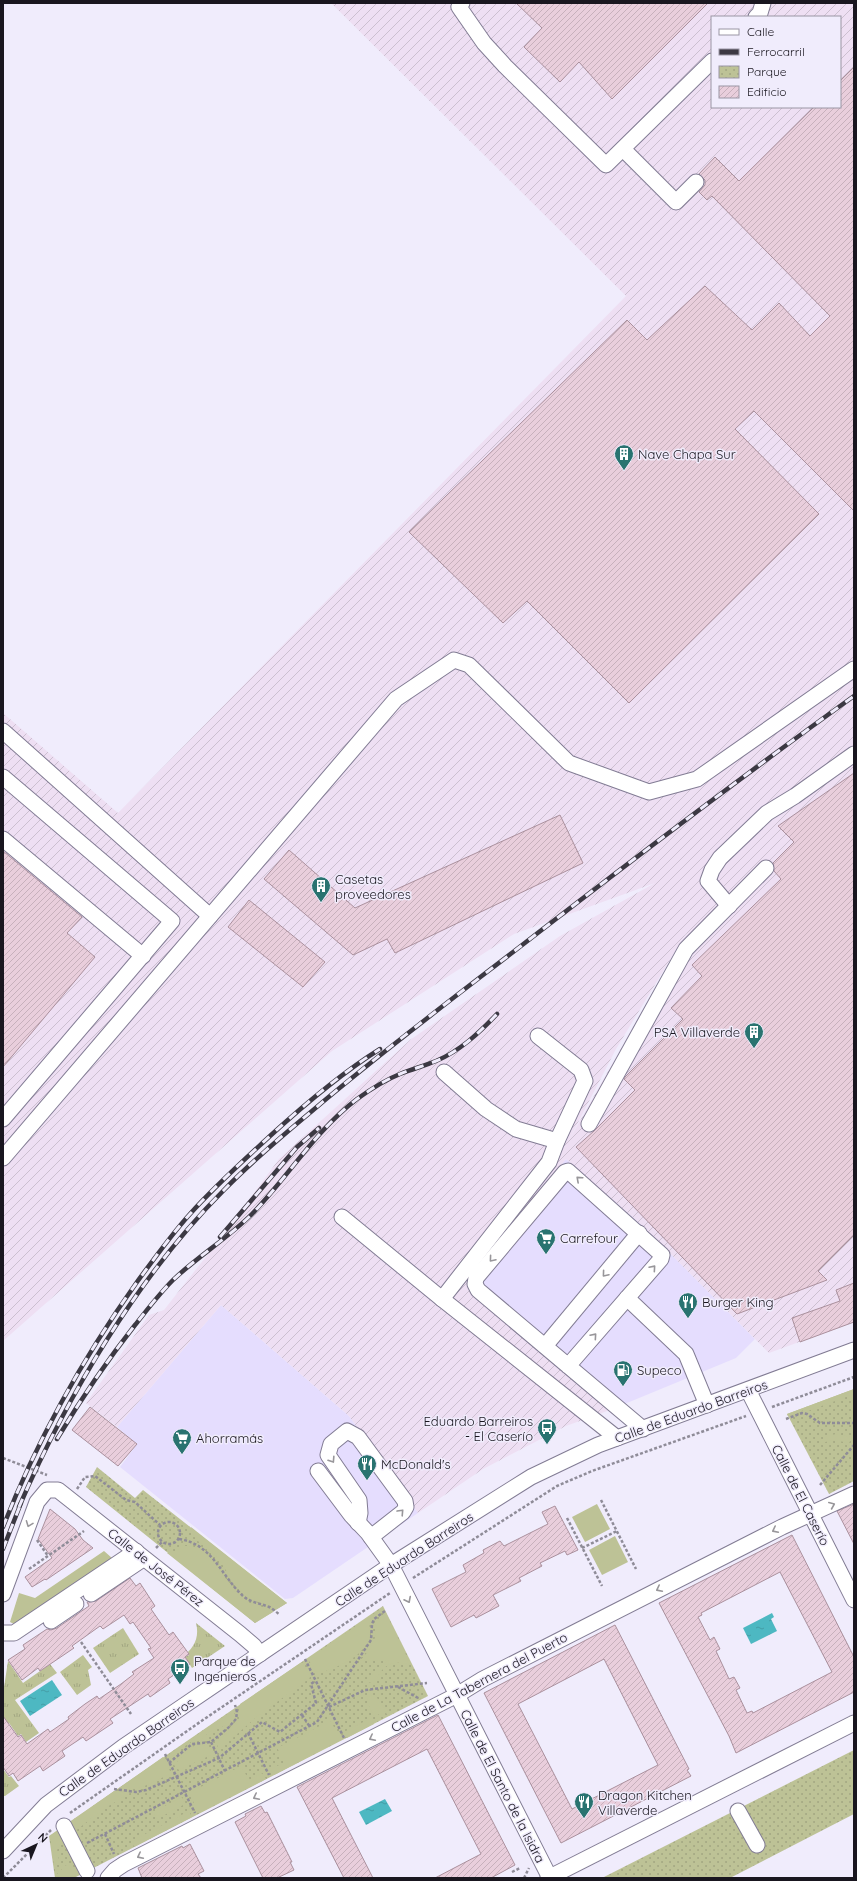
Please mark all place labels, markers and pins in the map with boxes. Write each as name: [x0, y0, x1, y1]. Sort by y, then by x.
building icon: Nave Chapa Sur: [613, 443, 635, 471]
place label: Nave Chapa Sur: [638, 446, 736, 462]
place label: Casetas proveedores: [335, 871, 411, 902]
building icon: Casetas proveedores: [310, 875, 332, 903]
building icon: PSA Villaverde: [743, 1021, 765, 1049]
place label: PSA Villaverde: [654, 1024, 740, 1040]
supermarket icon: Carrefour: [535, 1227, 557, 1255]
place label: Carrefour: [560, 1230, 618, 1246]
restaurant icon: Burger King: [677, 1291, 699, 1319]
place label: Burger King: [702, 1294, 774, 1310]
fuel station icon: Supeco: [612, 1359, 634, 1387]
place label: Supeco: [637, 1362, 682, 1378]
place label: Eduardo Barreiros - El Caserío: [423, 1413, 533, 1444]
bus stop icon: Eduardo Barreiros - El Caserío: [536, 1417, 558, 1445]
supermarket icon: Ahorramás: [171, 1427, 193, 1455]
place label: Ahorramás: [196, 1430, 263, 1446]
restaurant icon: McDonald's: [356, 1453, 378, 1481]
place label: McDonald's: [381, 1456, 451, 1472]
place label: Parque de Ingenieros: [194, 1653, 256, 1684]
bus stop icon: Parque de Ingenieros: [169, 1657, 191, 1685]
place label: Dragon Kitchen Villaverde: [598, 1787, 692, 1818]
restaurant icon: Dragon Kitchen Villaverde: [573, 1791, 595, 1819]

